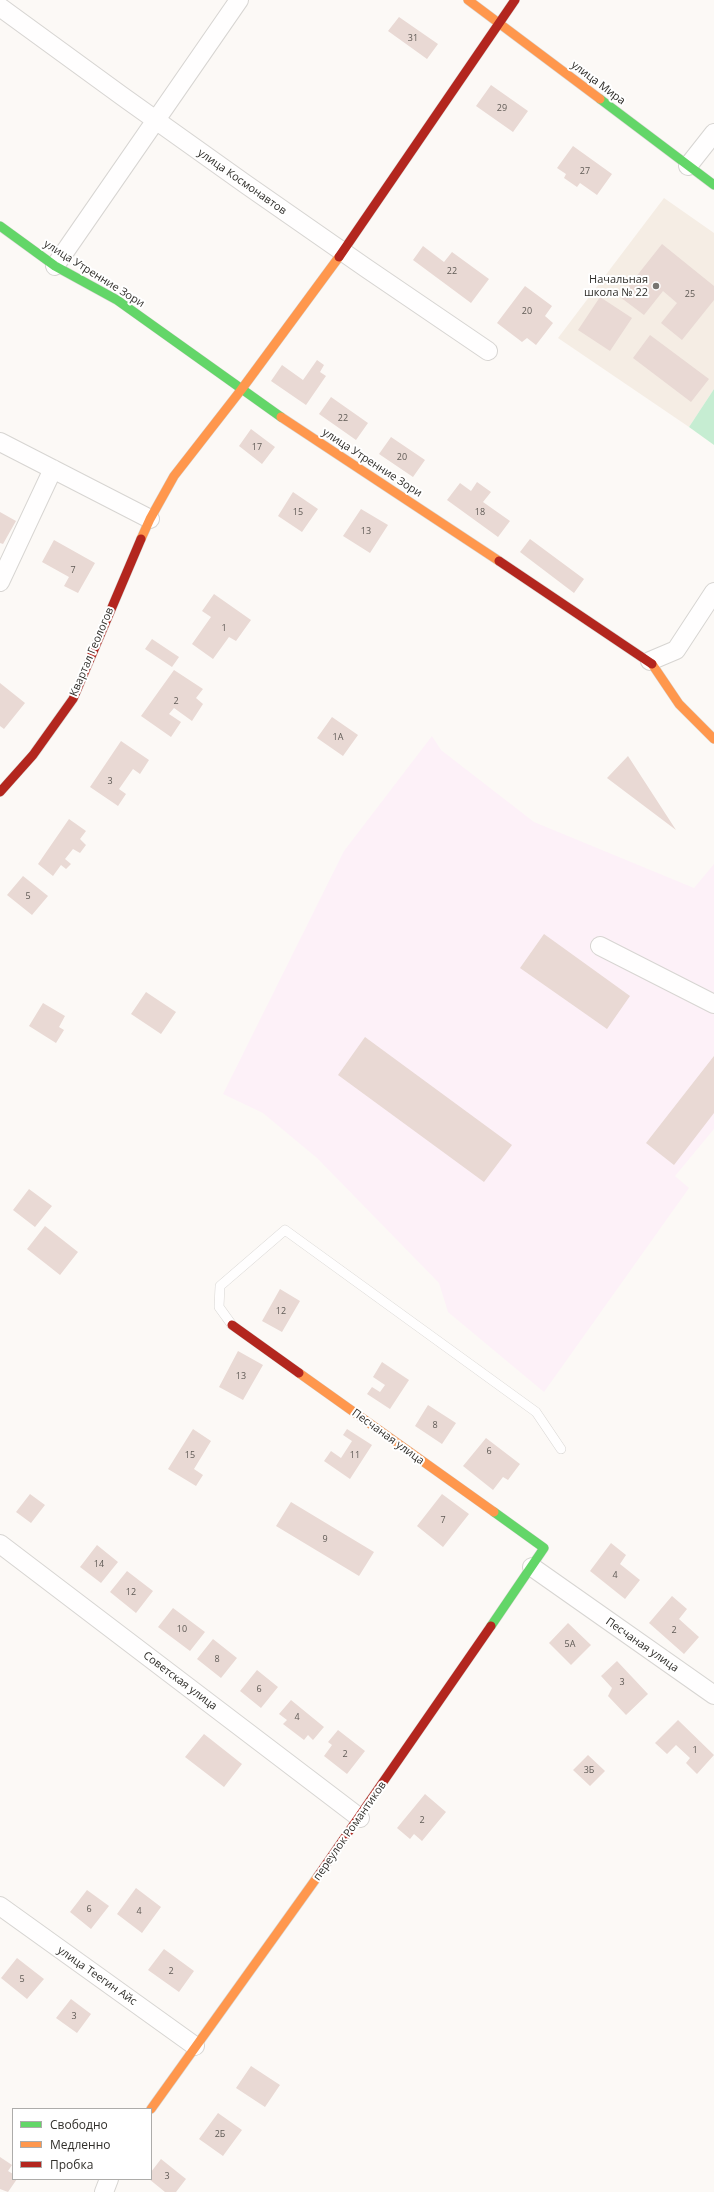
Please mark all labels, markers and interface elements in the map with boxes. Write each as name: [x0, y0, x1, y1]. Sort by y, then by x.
house number: 31: [408, 33, 418, 43]
street label: улица Мира: [568, 58, 628, 108]
house number: 29: [497, 103, 507, 113]
street label: улица Космонавтов: [195, 146, 289, 218]
house number: 27: [580, 166, 590, 176]
street label: улица Утренние Зори: [41, 238, 147, 310]
house number: 22: [447, 266, 457, 276]
place label: Начальная школа № 22: [584, 273, 648, 299]
marker: Начальная школа № 22: [651, 281, 661, 291]
house number: 25: [685, 289, 695, 299]
house number: 20: [522, 306, 532, 316]
house number: 22: [338, 413, 348, 423]
street label: улица Утренние Зори: [320, 426, 424, 500]
house number: 17: [252, 442, 262, 452]
house number: 20: [397, 452, 407, 462]
house number: 15: [293, 507, 303, 517]
house number: 18: [475, 507, 485, 517]
house number: 13: [361, 526, 371, 536]
house number: 7: [70, 565, 76, 575]
street label: Квартал Геологов: [67, 606, 117, 698]
house number: 1: [221, 623, 227, 633]
house number: 2: [173, 696, 179, 706]
house number: 1А: [333, 732, 343, 742]
house number: 3: [107, 776, 113, 786]
house number: 5: [25, 891, 31, 901]
house number: 12: [276, 1306, 286, 1316]
house number: 13: [236, 1371, 246, 1381]
street label: Песчаная улица: [349, 1406, 427, 1468]
house number: 8: [432, 1420, 438, 1430]
house number: 6: [486, 1446, 492, 1456]
house number: 15: [185, 1450, 195, 1460]
house number: 11: [350, 1450, 360, 1460]
house number: 7: [440, 1515, 446, 1525]
house number: 9: [322, 1534, 328, 1544]
house number: 14: [94, 1559, 104, 1569]
house number: 4: [612, 1570, 618, 1580]
house number: 12: [126, 1587, 136, 1597]
street label: Песчаная улица: [603, 1615, 681, 1675]
house number: 10: [177, 1624, 187, 1634]
house number: 2: [671, 1625, 677, 1635]
house number: 5А: [565, 1639, 575, 1649]
street label: Советская улица: [140, 1649, 220, 1713]
house number: 8: [214, 1654, 220, 1664]
house number: 3: [619, 1677, 625, 1687]
house number: 6: [256, 1684, 262, 1694]
house number: 4: [294, 1712, 300, 1722]
house number: 1: [692, 1745, 698, 1755]
house number: 2: [342, 1749, 348, 1759]
house number: 3Б: [584, 1765, 594, 1775]
street label: переулок Романтиков: [311, 1779, 389, 1883]
house number: 2: [419, 1815, 425, 1825]
house number: 6: [86, 1904, 92, 1914]
house number: 4: [136, 1906, 142, 1916]
street label: улица Теегин Айс: [55, 1944, 139, 2008]
house number: 2: [168, 1966, 174, 1976]
house number: 5: [19, 1974, 25, 1984]
house number: 3: [71, 2011, 77, 2021]
legend: [12, 2108, 152, 2180]
text: Свободно: [50, 2116, 108, 2133]
house number: 2Б: [215, 2129, 225, 2139]
text: Медленно: [50, 2136, 110, 2153]
text: Пробка: [50, 2156, 93, 2173]
house number: 3: [164, 2171, 170, 2181]

